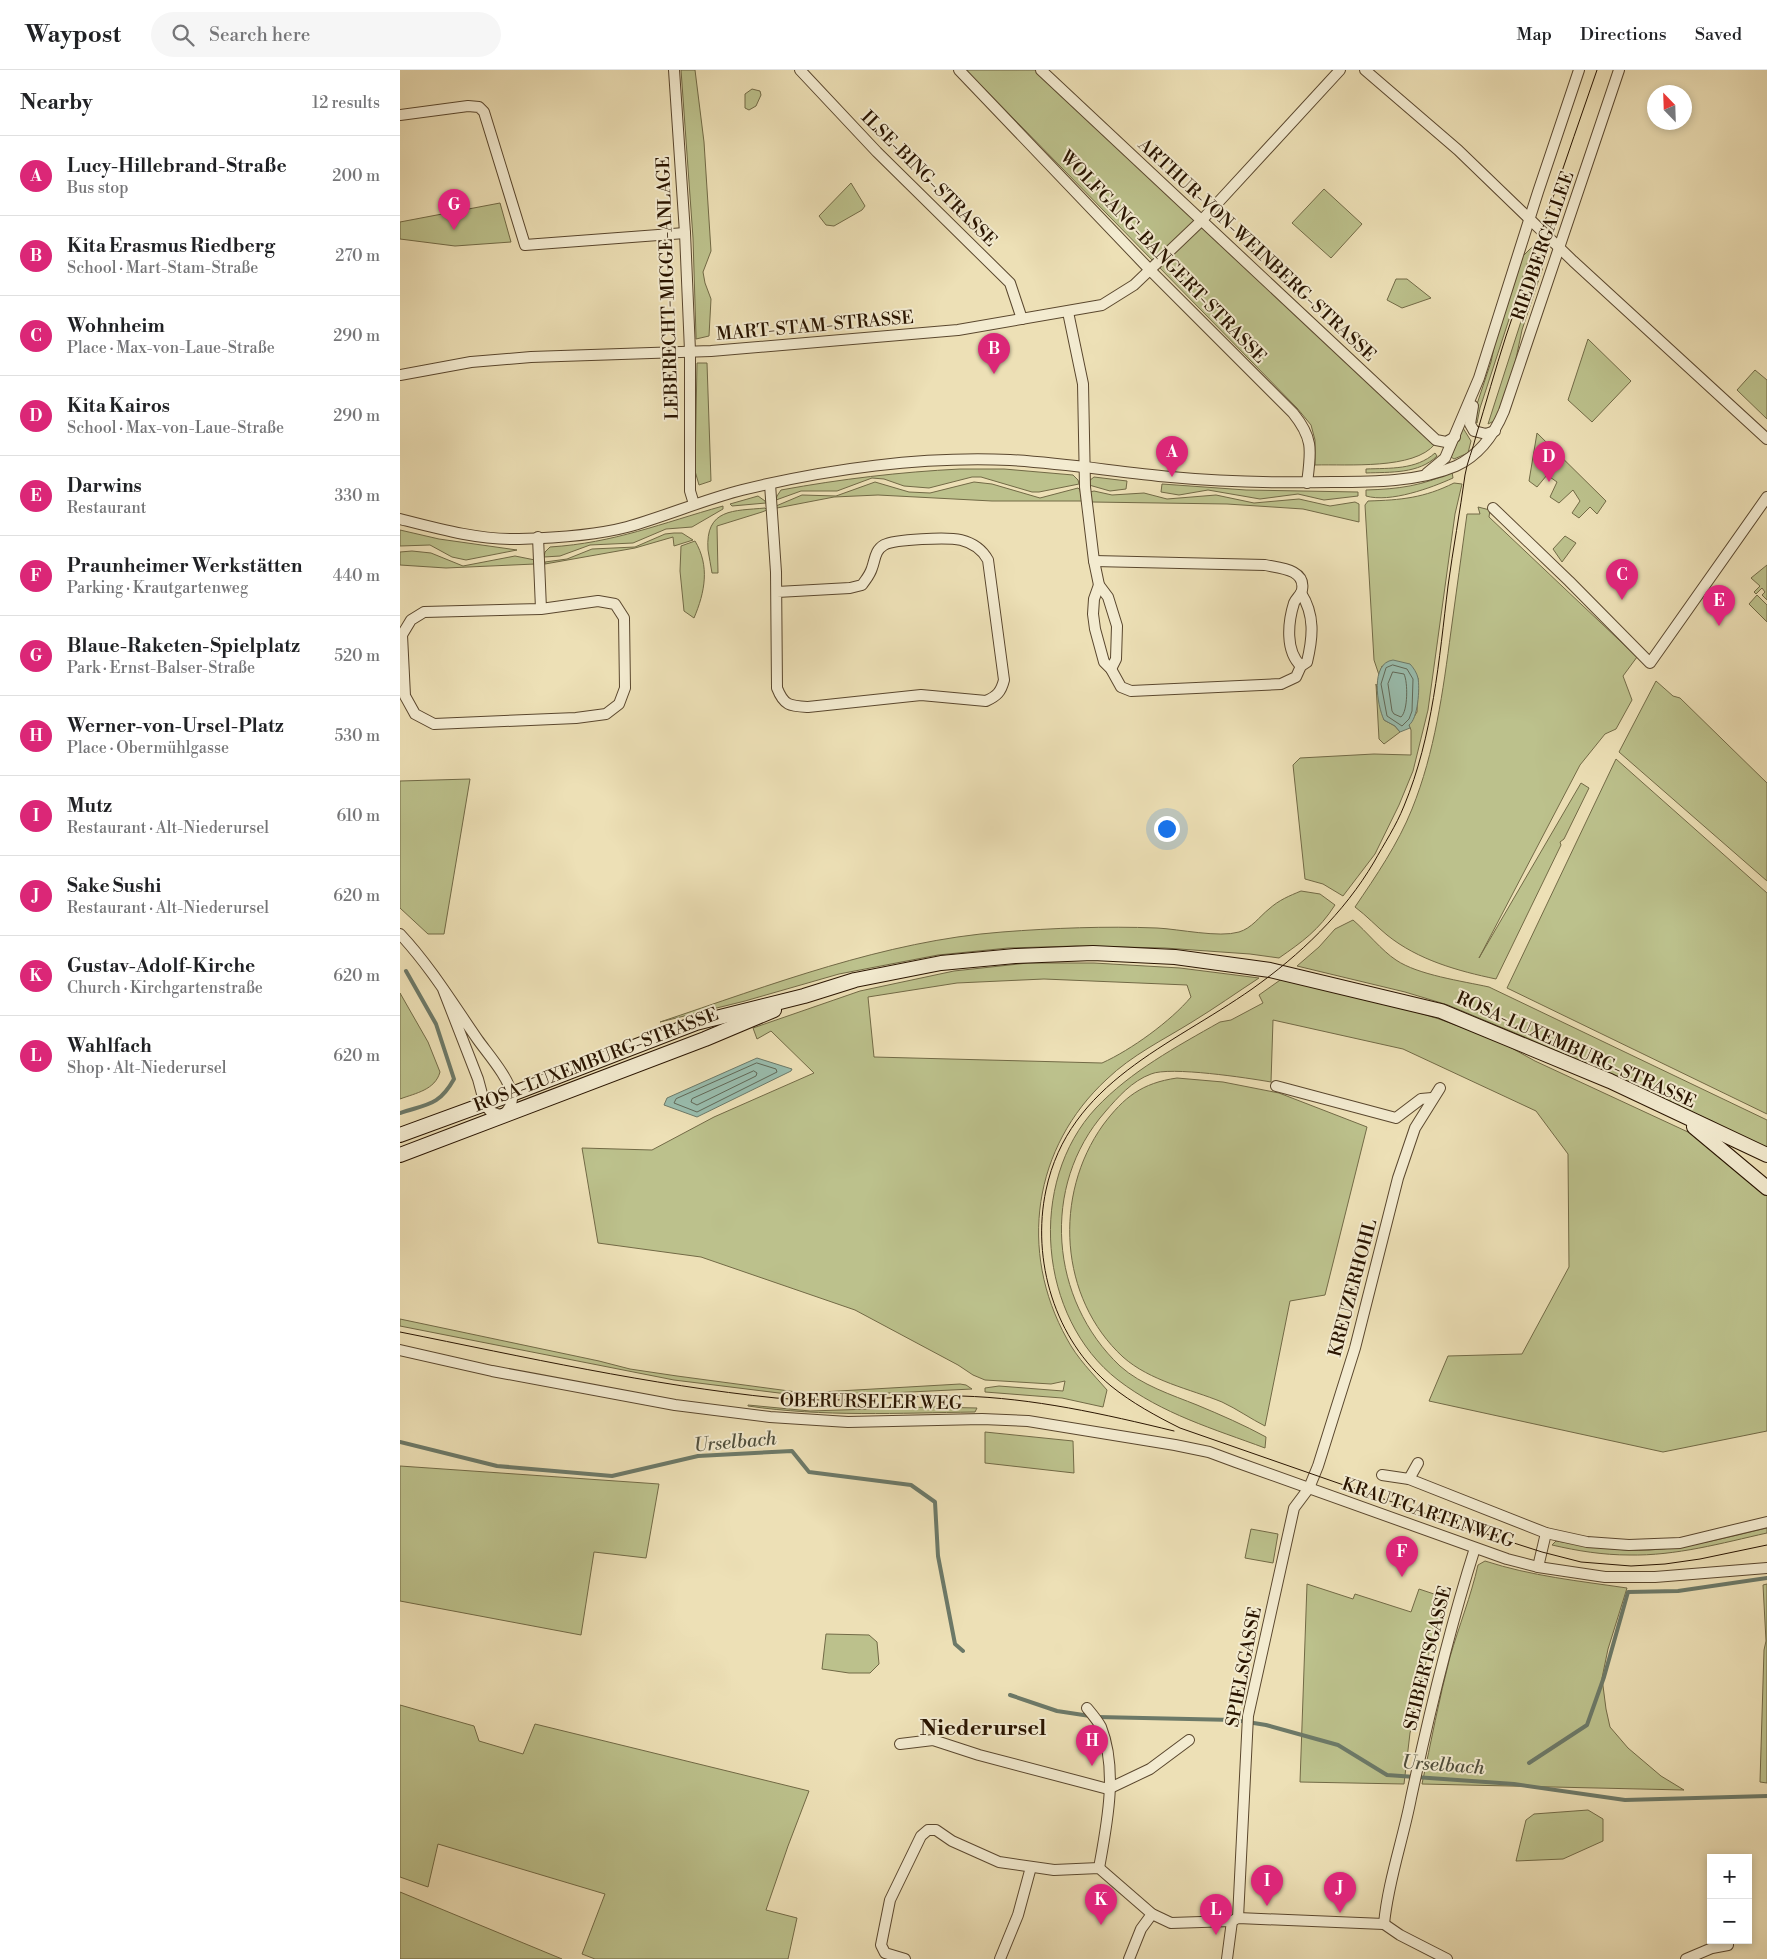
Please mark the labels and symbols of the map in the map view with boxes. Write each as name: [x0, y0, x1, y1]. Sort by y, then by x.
north arrow: [1647, 85, 1692, 130]
street label: ILSE-BING-STRASSE: [856, 106, 1002, 252]
street label: ARTHUR-VON-WEINBERG-STRASSE: [1132, 133, 1381, 367]
street label: WOLFGANG-BANGERT-STRASSE: [1054, 145, 1271, 368]
street label: LEBERECHT-MIGGE-ANLAGE: [652, 156, 684, 420]
street label: RIEDBERGALLEE: [1507, 168, 1579, 324]
pin: G: [438, 189, 470, 230]
street label: MART-STAM-STRASSE: [715, 306, 915, 346]
pin: B: [978, 333, 1010, 374]
pin: A: [1156, 436, 1188, 477]
pin: D: [1533, 441, 1565, 482]
pin: C: [1606, 559, 1638, 600]
pin: E: [1703, 585, 1735, 626]
your location: [1154, 816, 1180, 842]
street label: ROSA-LUXEMBURG-STRASSE: [1452, 987, 1700, 1113]
street label: ROSA-LUXEMBURG-STRASSE: [470, 1003, 722, 1117]
street label: KREUZERHOHL: [1324, 1217, 1382, 1359]
street label: OBERURSELER WEG: [780, 1389, 963, 1415]
water label: Urselbach: [693, 1426, 778, 1458]
street label: KRAUTGARTENWEG: [1339, 1473, 1518, 1554]
pin: F: [1386, 1536, 1418, 1577]
street label: SEIBERTSGASSE: [1399, 1583, 1457, 1733]
street label: SPIELSGASSE: [1221, 1605, 1267, 1729]
district label: Niederursel: [920, 1715, 1046, 1742]
pin: H: [1076, 1725, 1108, 1766]
water label: Urselbach: [1401, 1750, 1486, 1780]
pin: I: [1251, 1865, 1283, 1906]
pin: J: [1324, 1872, 1356, 1913]
pin: K: [1085, 1884, 1117, 1925]
pin: L: [1200, 1894, 1232, 1935]

